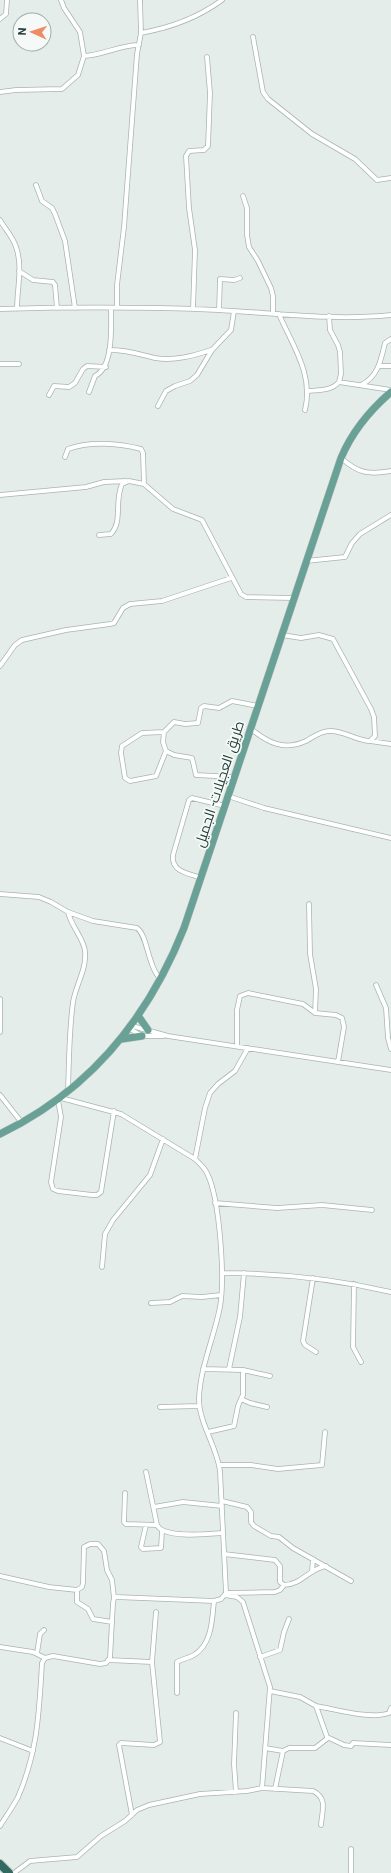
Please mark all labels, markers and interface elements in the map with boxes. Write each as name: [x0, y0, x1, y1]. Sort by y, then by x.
north arrow: [12, 12, 52, 52]
text: N: [16, 27, 29, 36]
street label: طريق العجيلات- الجميل: [191, 719, 248, 849]

